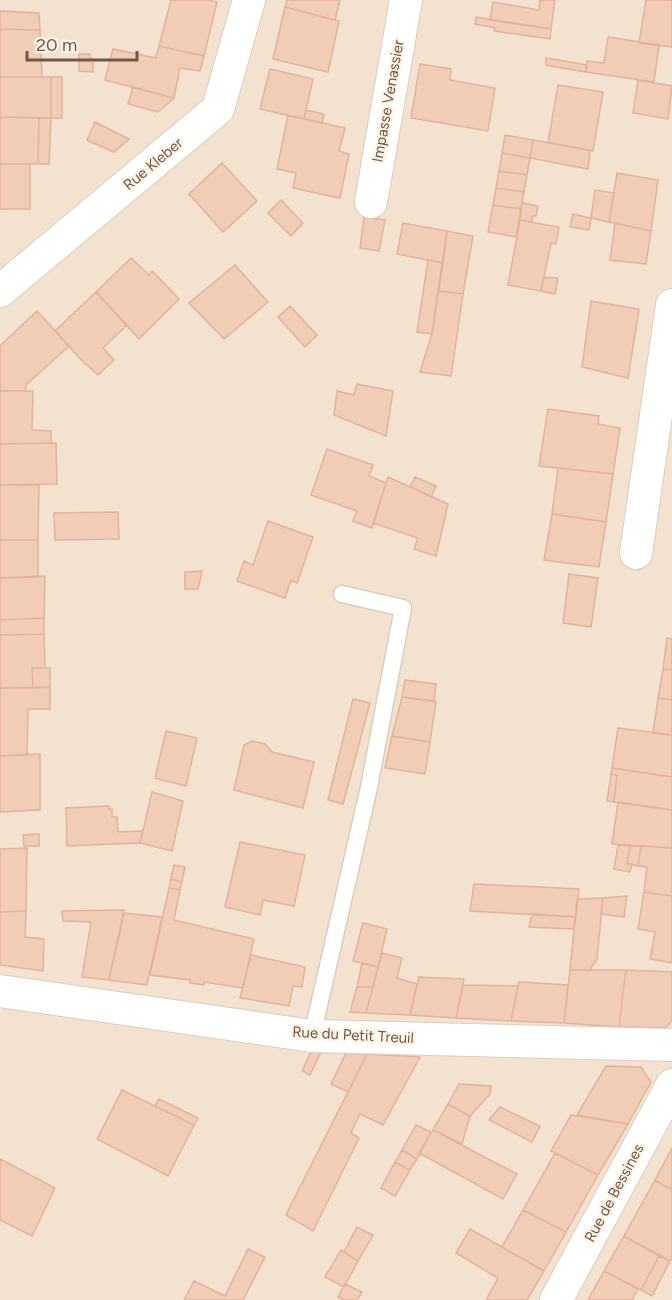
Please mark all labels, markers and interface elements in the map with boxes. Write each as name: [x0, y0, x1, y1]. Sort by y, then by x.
scale bar: [27, 24, 136, 62]
text: 20 m: [36, 34, 77, 56]
street label: Impasse Venassier: [368, 38, 408, 164]
street label: Rue Kleber: [119, 134, 187, 194]
street label: Rue du Petit Treuil: [292, 1023, 414, 1047]
street label: Rue de Bessines: [581, 1141, 647, 1245]

